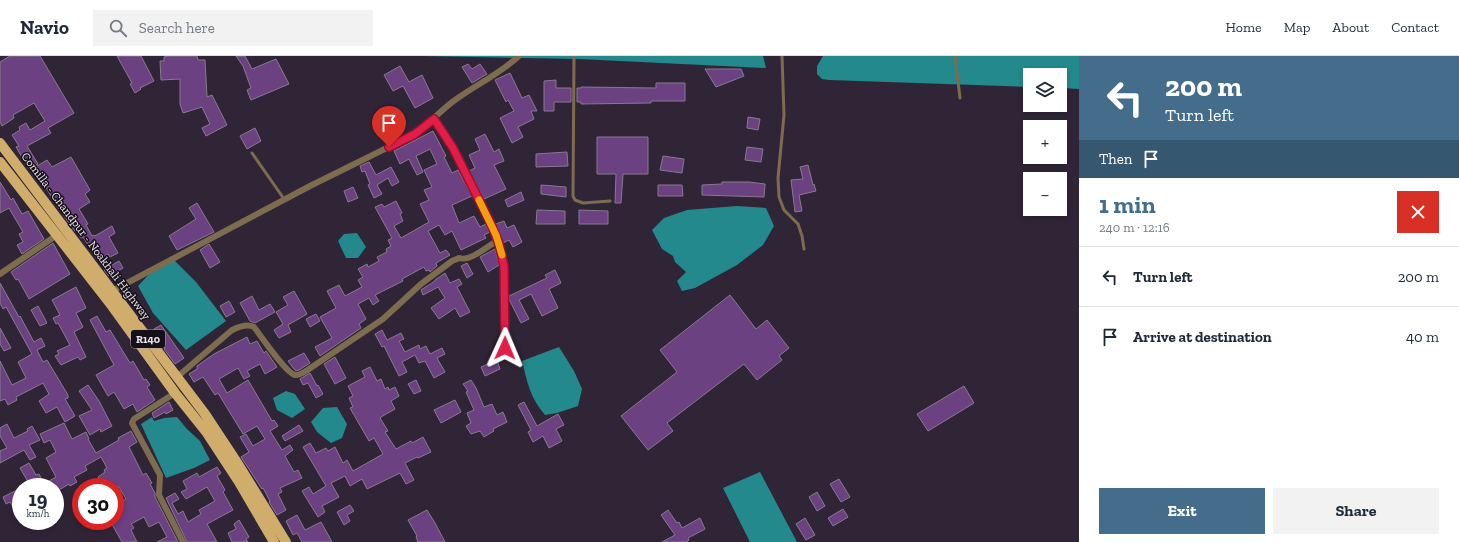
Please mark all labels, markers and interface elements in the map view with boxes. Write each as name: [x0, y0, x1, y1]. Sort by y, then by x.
search box: [93, 10, 373, 46]
text: Navio: [20, 16, 69, 39]
icon: search: [107, 17, 129, 39]
text: Search here: [139, 19, 215, 37]
text: Home: [1226, 19, 1262, 36]
text: Map: [1284, 19, 1310, 36]
text: About: [1332, 19, 1369, 36]
text: Contact: [1391, 19, 1439, 36]
map controls: [1023, 68, 1067, 216]
button: layers: [1023, 68, 1067, 112]
text: 200 m: [1165, 70, 1242, 103]
icon: left: [1099, 72, 1151, 124]
text: Turn left: [1165, 104, 1234, 126]
pin: [372, 106, 406, 147]
icon: arrive: [378, 112, 400, 134]
button: +: [1023, 120, 1067, 164]
icon: arrive: [1140, 148, 1162, 170]
street label: Comilla - Chandpur - Noakhali Highway: [18, 150, 154, 323]
text: Then: [1099, 150, 1132, 168]
button: −: [1023, 172, 1067, 216]
text: 1 min: [1099, 190, 1156, 219]
button: close: [1397, 191, 1439, 233]
text: 240 m · 12:16: [1099, 220, 1170, 235]
icon: left: [1099, 266, 1121, 288]
text: Turn left: [1133, 268, 1193, 286]
text: 200 m: [1398, 268, 1439, 286]
icon: arrive: [1099, 326, 1121, 348]
position arrow: [484, 327, 526, 369]
text: Arrive at destination: [1133, 328, 1272, 346]
text: 40 m: [1406, 328, 1439, 346]
road number: R140: [131, 330, 165, 348]
speed limit sign: 30: [72, 478, 124, 530]
text: 19: [29, 487, 47, 511]
button: Exit: [1099, 488, 1265, 534]
button: Share: [1273, 488, 1439, 534]
text: km/h: [27, 508, 49, 520]

